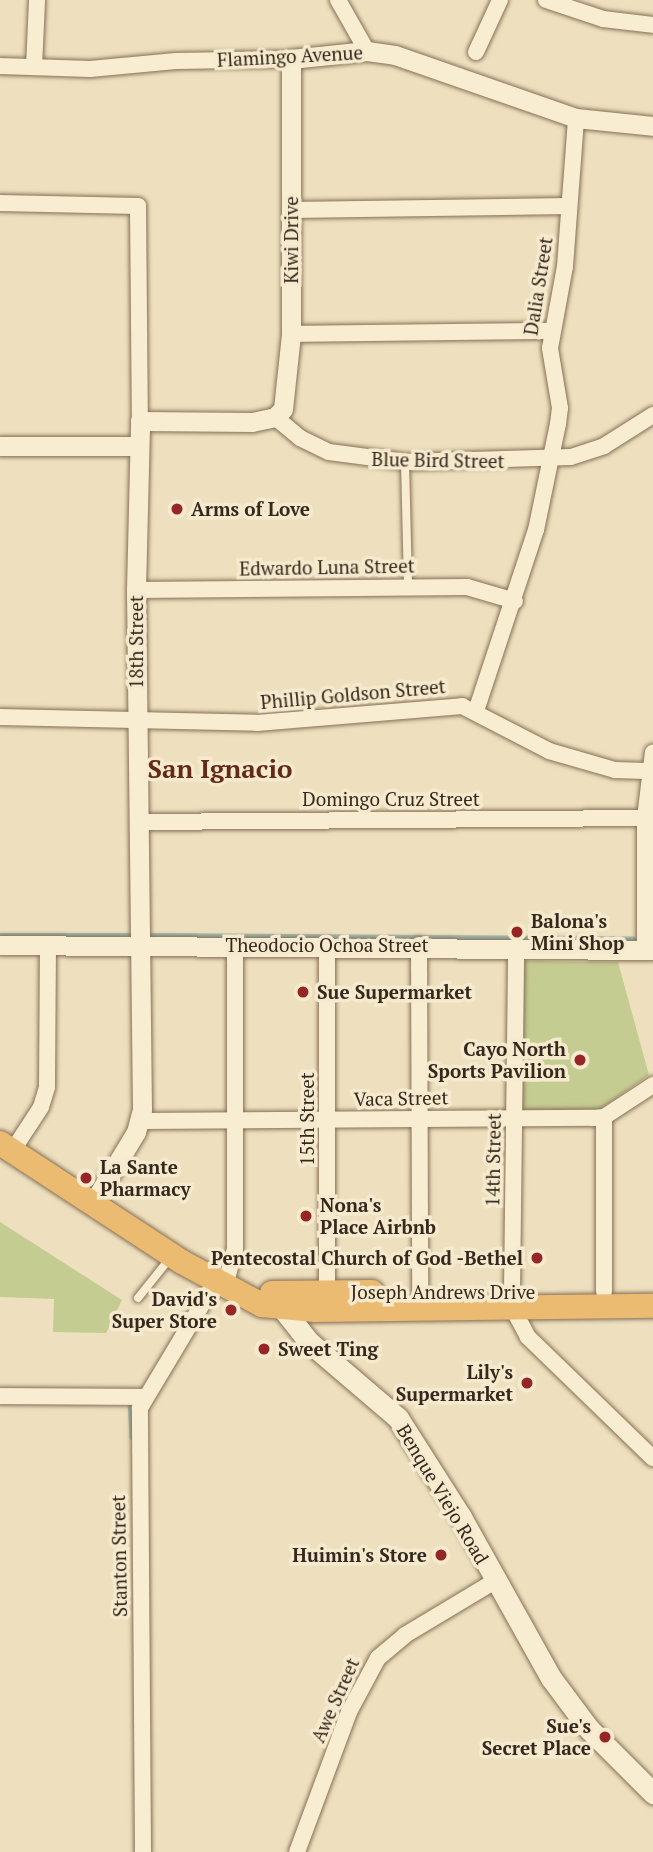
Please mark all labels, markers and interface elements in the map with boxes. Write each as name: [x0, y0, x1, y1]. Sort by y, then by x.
street label: Flamingo Avenue: [216, 41, 364, 71]
street label: Kiwi Drive: [280, 196, 302, 284]
street label: Dalia Street: [519, 235, 557, 337]
street label: Blue Bird Street: [371, 447, 505, 473]
place label: Arms of Love: [191, 498, 310, 520]
marker: Arms of Love: [169, 501, 185, 517]
street label: Edwardo Luna Street: [239, 554, 415, 580]
street label: 18th Street: [125, 595, 147, 689]
street label: Phillip Goldson Street: [259, 675, 447, 713]
district label: San Ignacio: [148, 753, 292, 785]
street label: Domingo Cruz Street: [302, 788, 480, 810]
place label: Balona's Mini Shop: [531, 910, 624, 954]
marker: Balona's Mini Shop: [509, 924, 525, 940]
street label: Theodocio Ochoa Street: [225, 934, 429, 956]
place label: Sue Supermarket: [317, 981, 472, 1003]
marker: Sue Supermarket: [295, 984, 311, 1000]
place label: Cayo North Sports Pavilion: [428, 1038, 566, 1082]
marker: Cayo North Sports Pavilion: [572, 1052, 588, 1068]
street label: 15th Street: [296, 1072, 318, 1166]
street label: Vaca Street: [353, 1086, 449, 1110]
street label: 14th Street: [481, 1113, 505, 1207]
place label: La Sante Pharmacy: [100, 1156, 190, 1200]
marker: La Sante Pharmacy: [78, 1170, 94, 1186]
place label: Nona's Place Airbnb: [320, 1194, 436, 1238]
marker: Nona's Place Airbnb: [298, 1208, 314, 1224]
place label: Pentecostal Church of God -Bethel: [210, 1247, 523, 1269]
marker: Pentecostal Church of God -Bethel: [529, 1250, 545, 1266]
street label: Joseph Andrews Drive: [351, 1281, 535, 1303]
place label: David's Super Store: [112, 1288, 217, 1332]
marker: David's Super Store: [223, 1302, 239, 1318]
place label: Sweet Ting: [278, 1338, 378, 1360]
marker: Sweet Ting: [256, 1341, 272, 1357]
place label: Lily's Supermarket: [396, 1361, 513, 1405]
marker: Lily's Supermarket: [519, 1375, 535, 1391]
street label: Benque Viejo Road: [392, 1420, 494, 1568]
street label: Stanton Street: [107, 1495, 131, 1617]
place label: Huimin's Store: [292, 1544, 427, 1566]
marker: Huimin's Store: [433, 1547, 449, 1563]
street label: Awe Street: [306, 1654, 364, 1746]
place label: Sue's Secret Place: [482, 1715, 591, 1759]
marker: Sue's Secret Place: [597, 1729, 613, 1745]

